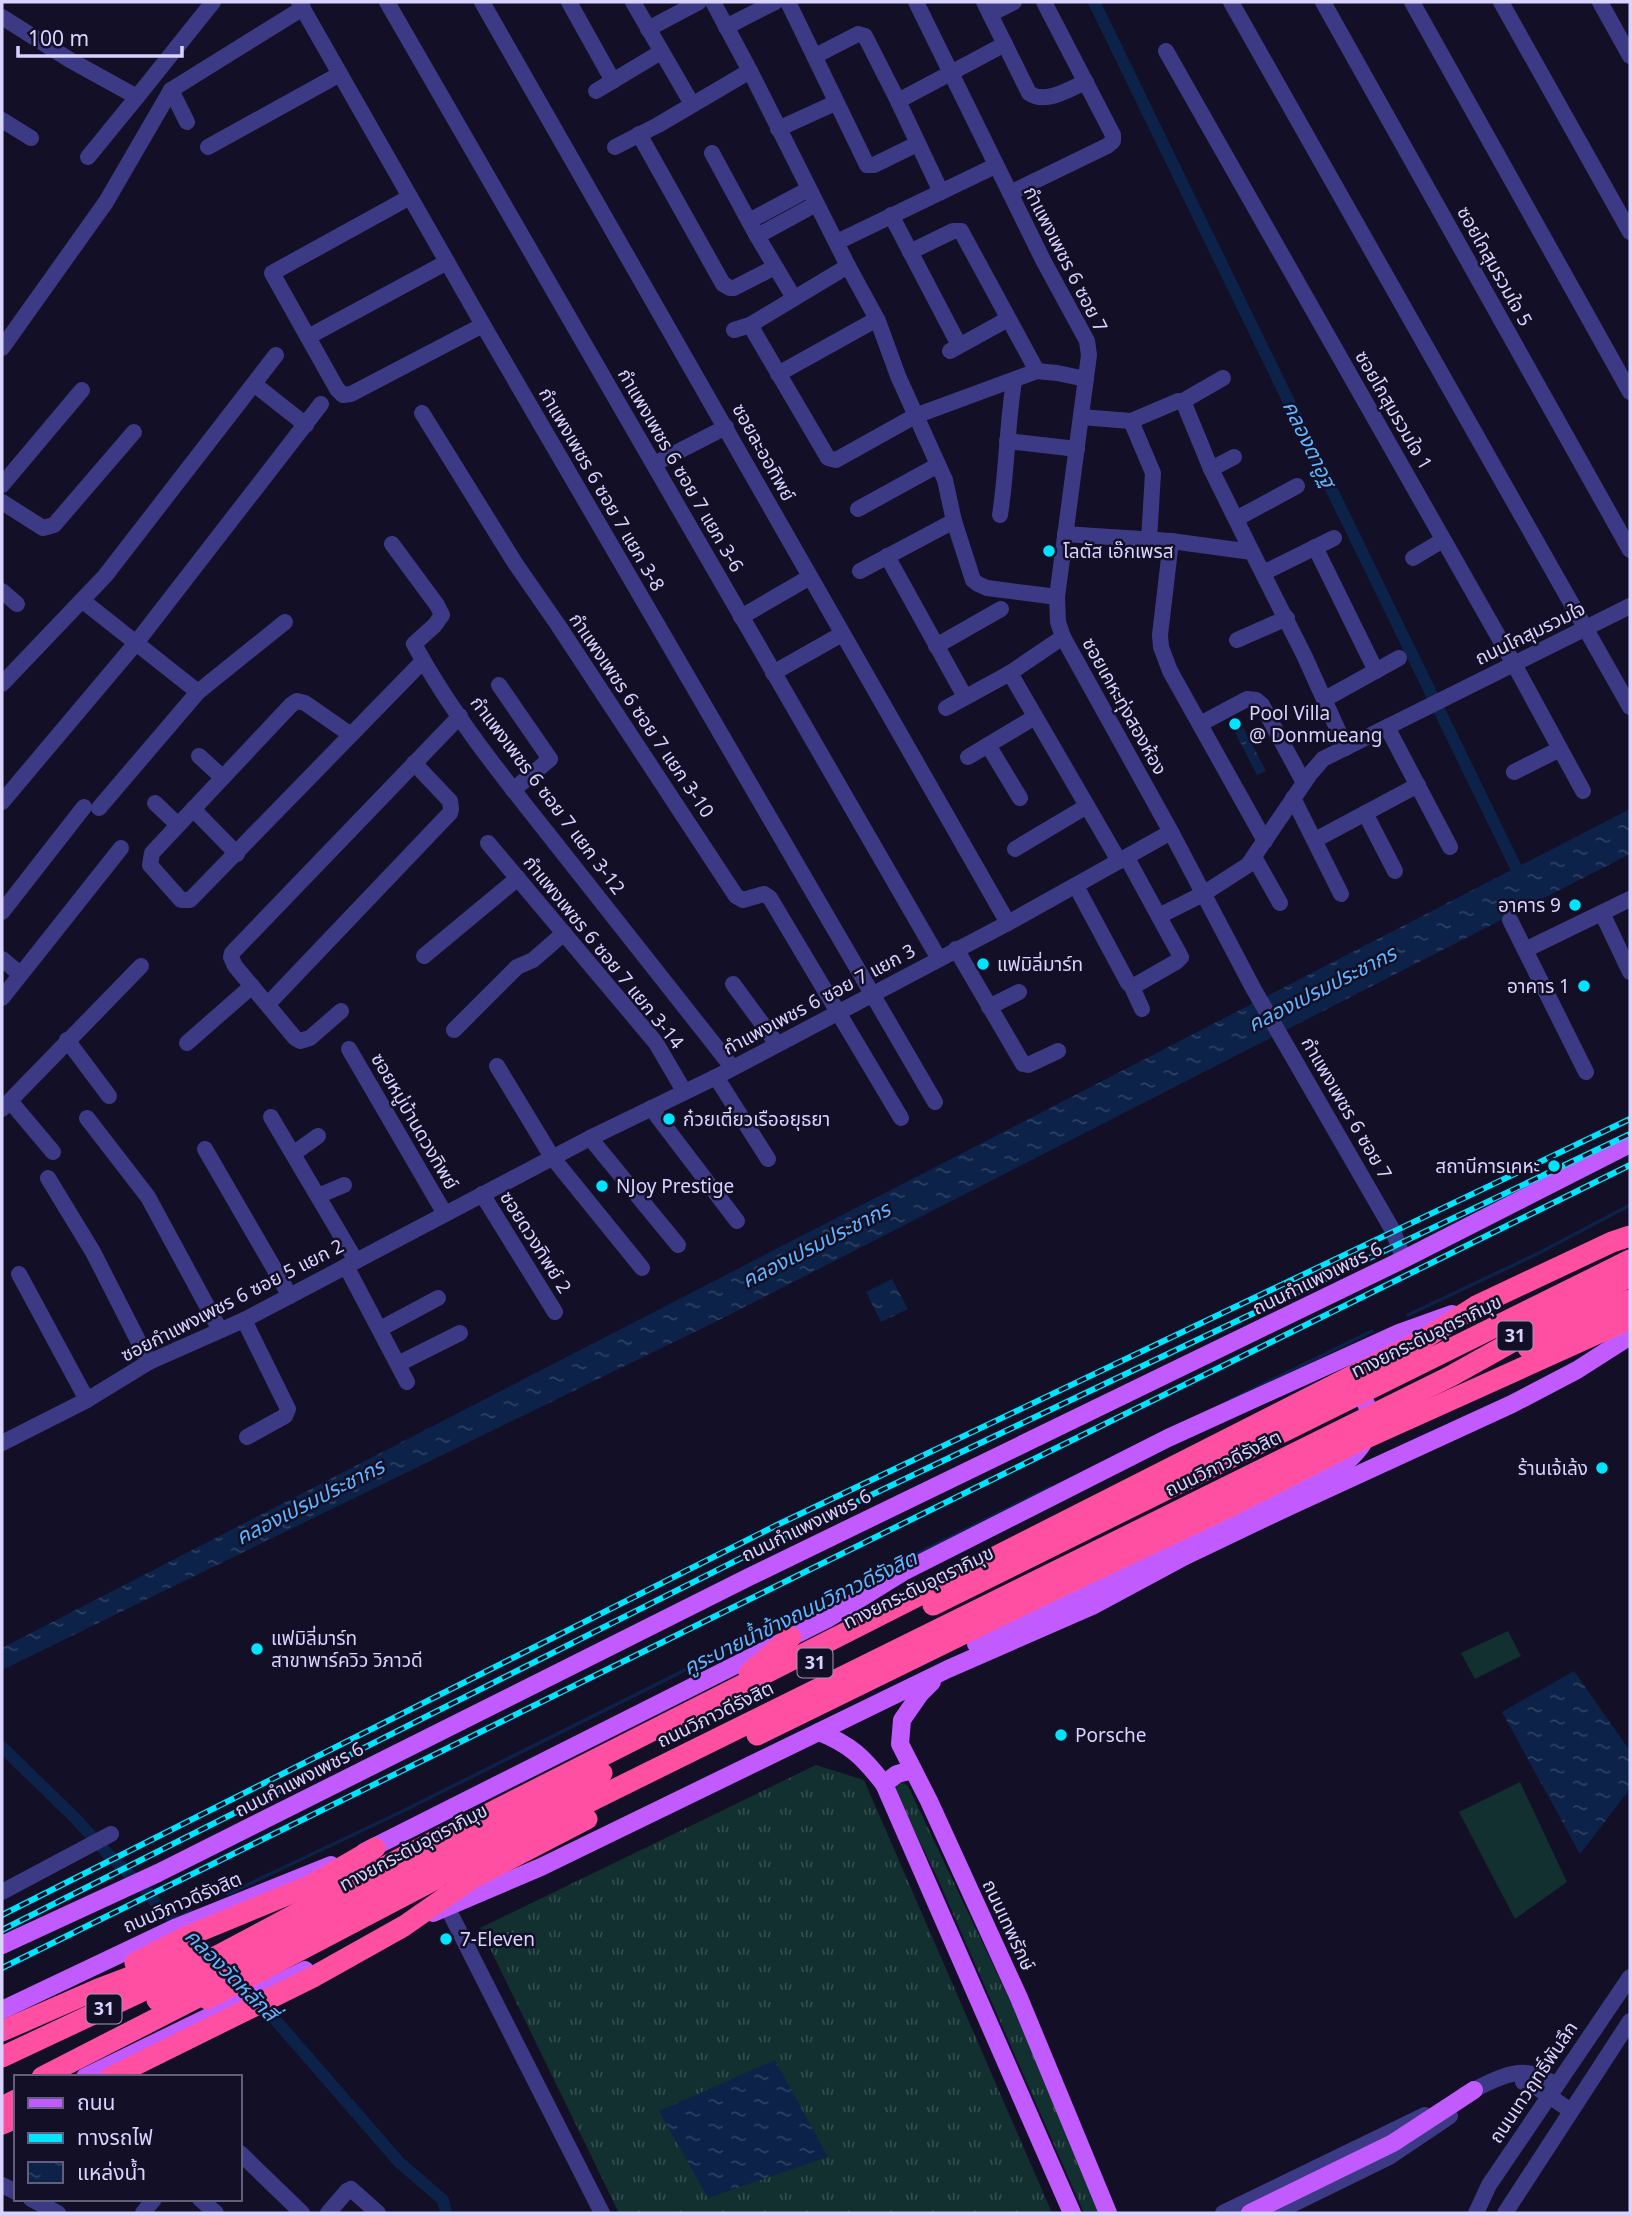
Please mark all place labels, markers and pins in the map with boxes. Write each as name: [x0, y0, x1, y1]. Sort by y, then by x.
place label: โลตัส เอ๊กเพรส: [1063, 538, 1174, 564]
marker: โลตัส เอ๊กเพรส: [1041, 543, 1057, 559]
place label: Pool Villa @ Donmueang: [1249, 700, 1382, 748]
marker: Pool Villa @ Donmueang: [1227, 716, 1243, 732]
place label: อาคาร 9: [1498, 892, 1561, 918]
marker: อาคาร 9: [1567, 897, 1583, 913]
place label: แฟมิลี่มาร์ท: [997, 951, 1083, 977]
marker: แฟมิลี่มาร์ท: [975, 956, 991, 972]
place label: อาคาร 1: [1507, 973, 1570, 999]
marker: อาคาร 1: [1576, 978, 1592, 994]
place label: ก๋วยเตี๋ยวเรืออยุธยา: [683, 1106, 830, 1132]
marker: ก๋วยเตี๋ยวเรืออยุธยา: [661, 1111, 677, 1127]
place label: สถานีการเคหะ: [1435, 1153, 1540, 1179]
marker: สถานีการเคหะ: [1546, 1158, 1562, 1174]
place label: NJoy Prestige: [616, 1173, 734, 1199]
marker: NJoy Prestige: [594, 1178, 610, 1194]
place label: ร้านเจ้เล้ง: [1518, 1455, 1588, 1481]
marker: ร้านเจ้เล้ง: [1594, 1460, 1610, 1476]
place label: แฟมิลี่มาร์ท สาขาพาร์ควิว วิภาวดี: [271, 1625, 423, 1673]
marker: แฟมิลี่มาร์ท สาขาพาร์ควิว วิภาวดี: [249, 1641, 265, 1657]
place label: Porsche: [1075, 1722, 1147, 1748]
marker: Porsche: [1053, 1727, 1069, 1743]
place label: 7-Eleven: [460, 1926, 535, 1952]
marker: 7-Eleven: [438, 1931, 454, 1947]

